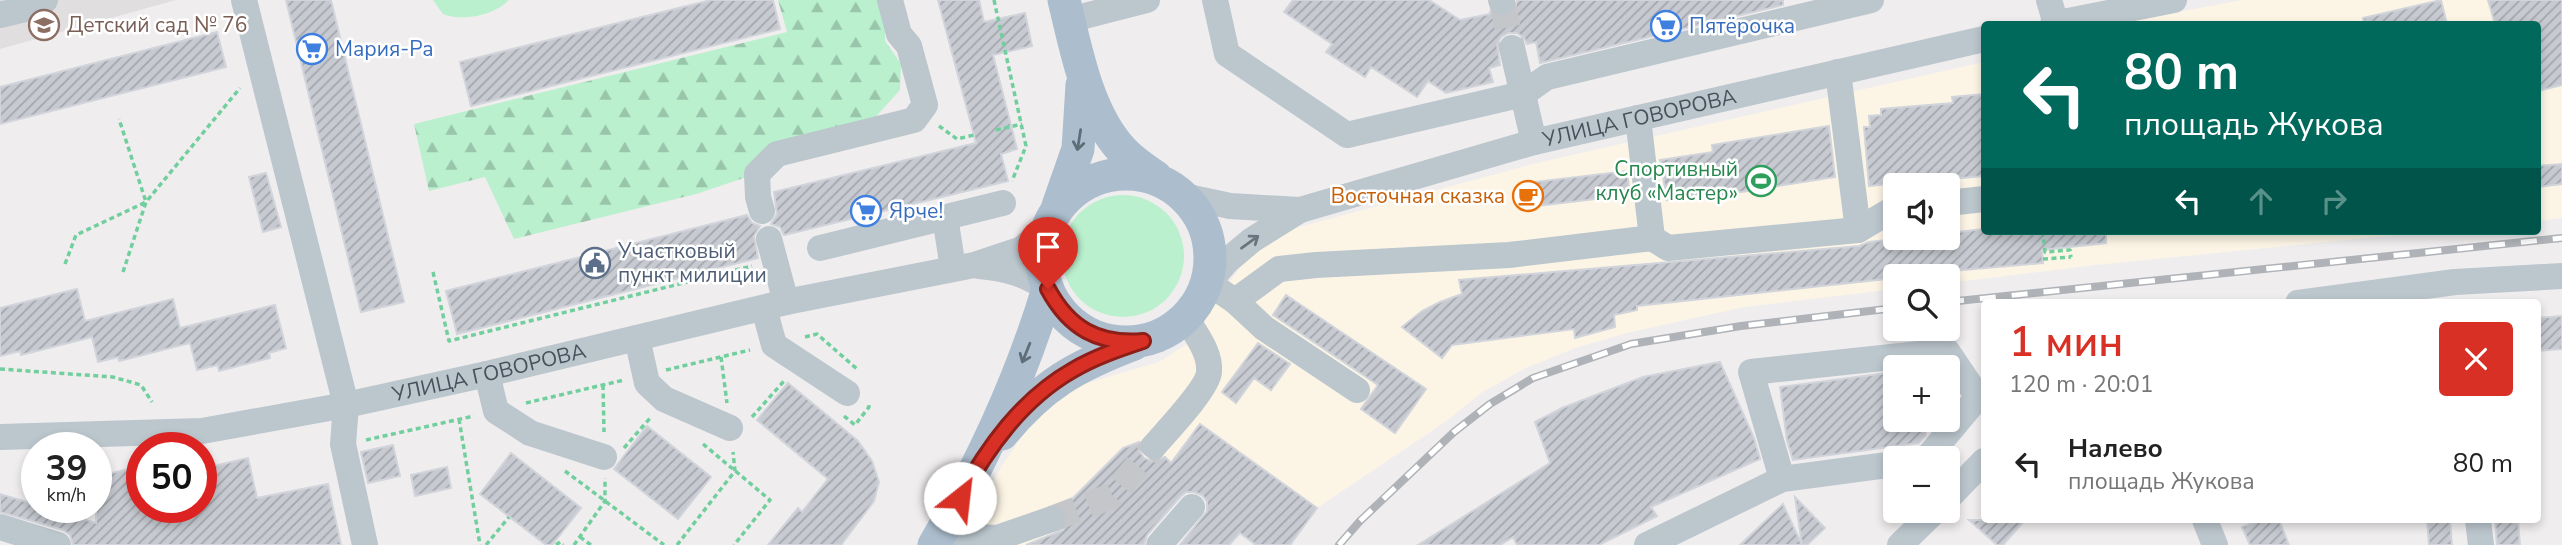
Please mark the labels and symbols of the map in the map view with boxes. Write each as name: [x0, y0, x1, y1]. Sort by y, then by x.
school or university icon: Детский сад № 76: [27, 8, 61, 42]
supermarket icon: Пятёрочка: [1649, 9, 1683, 43]
place label: Детский сад № 76: [67, 11, 247, 39]
place label: Пятёрочка: [1689, 12, 1795, 40]
supermarket icon: Мария-Ра: [295, 32, 329, 66]
place label: Мария-Ра: [335, 35, 434, 63]
street label: УЛИЦА ГОВОРОВА: [1539, 82, 1739, 154]
one-way arrow: [1072, 128, 1085, 151]
place label: Спортивный клуб «Мастер»: [1596, 155, 1738, 207]
sports icon: Спортивный клуб «Мастер»: [1744, 164, 1778, 198]
cafe icon: Восточная сказка: [1511, 179, 1545, 213]
place label: Восточная сказка: [1331, 182, 1505, 210]
supermarket icon: Ярче!: [849, 194, 883, 228]
place label: Ярче!: [889, 197, 943, 225]
pin: [1018, 217, 1078, 289]
one-way arrow: [1240, 235, 1259, 249]
place label: Участковый пункт милиции: [617, 237, 767, 289]
public building icon: Участковый пункт милиции: [578, 246, 612, 280]
street label: УЛИЦА ГОВОРОВА: [388, 337, 589, 409]
one-way arrow: [1018, 342, 1031, 364]
speed limit sign: 50: [126, 432, 217, 523]
position arrow: [923, 461, 997, 535]

